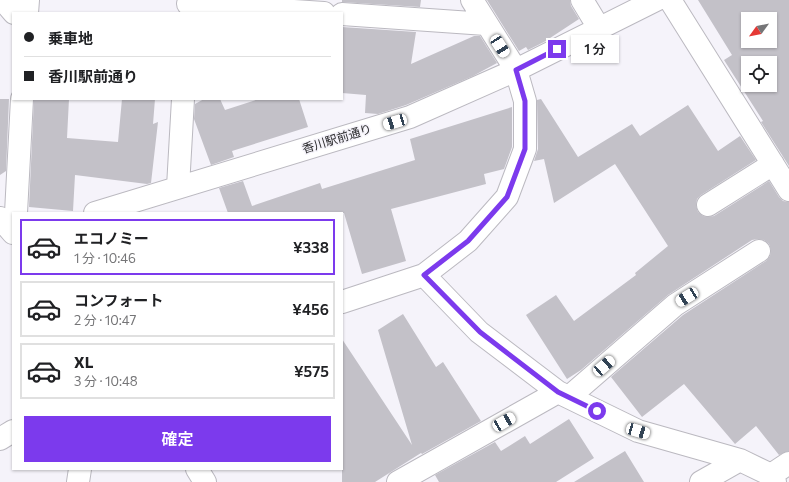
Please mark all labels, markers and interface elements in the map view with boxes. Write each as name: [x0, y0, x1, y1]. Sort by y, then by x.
north arrow: [741, 12, 777, 48]
map controls: [741, 12, 777, 92]
text: 乗車地: [48, 29, 93, 47]
car: [488, 33, 512, 59]
callout: 1 分: [571, 35, 619, 63]
route end: [548, 40, 566, 58]
text: 1 分: [584, 41, 606, 57]
button: locate: [741, 56, 777, 92]
text: 香川駅前通り: [48, 67, 138, 85]
car: [382, 113, 408, 131]
street label: 香川駅前通り: [300, 121, 373, 155]
icon: car: [26, 229, 62, 265]
text: エコノミー: [74, 229, 149, 247]
text: ¥338: [293, 238, 329, 256]
text: 1 分 · 10:46: [74, 250, 136, 266]
car: [674, 286, 700, 308]
icon: car: [26, 291, 62, 327]
text: コンフォート: [74, 291, 164, 309]
text: ¥456: [292, 300, 329, 318]
text: 2 分 · 10:47: [74, 312, 136, 328]
icon: car: [26, 353, 62, 389]
text: XL: [74, 353, 93, 371]
car: [591, 354, 617, 378]
text: ¥575: [294, 362, 329, 380]
text: 3 分 · 10:48: [74, 373, 138, 389]
route start: [588, 402, 606, 420]
car: [491, 411, 517, 433]
button: 確定: [24, 416, 331, 462]
car: [625, 422, 651, 440]

